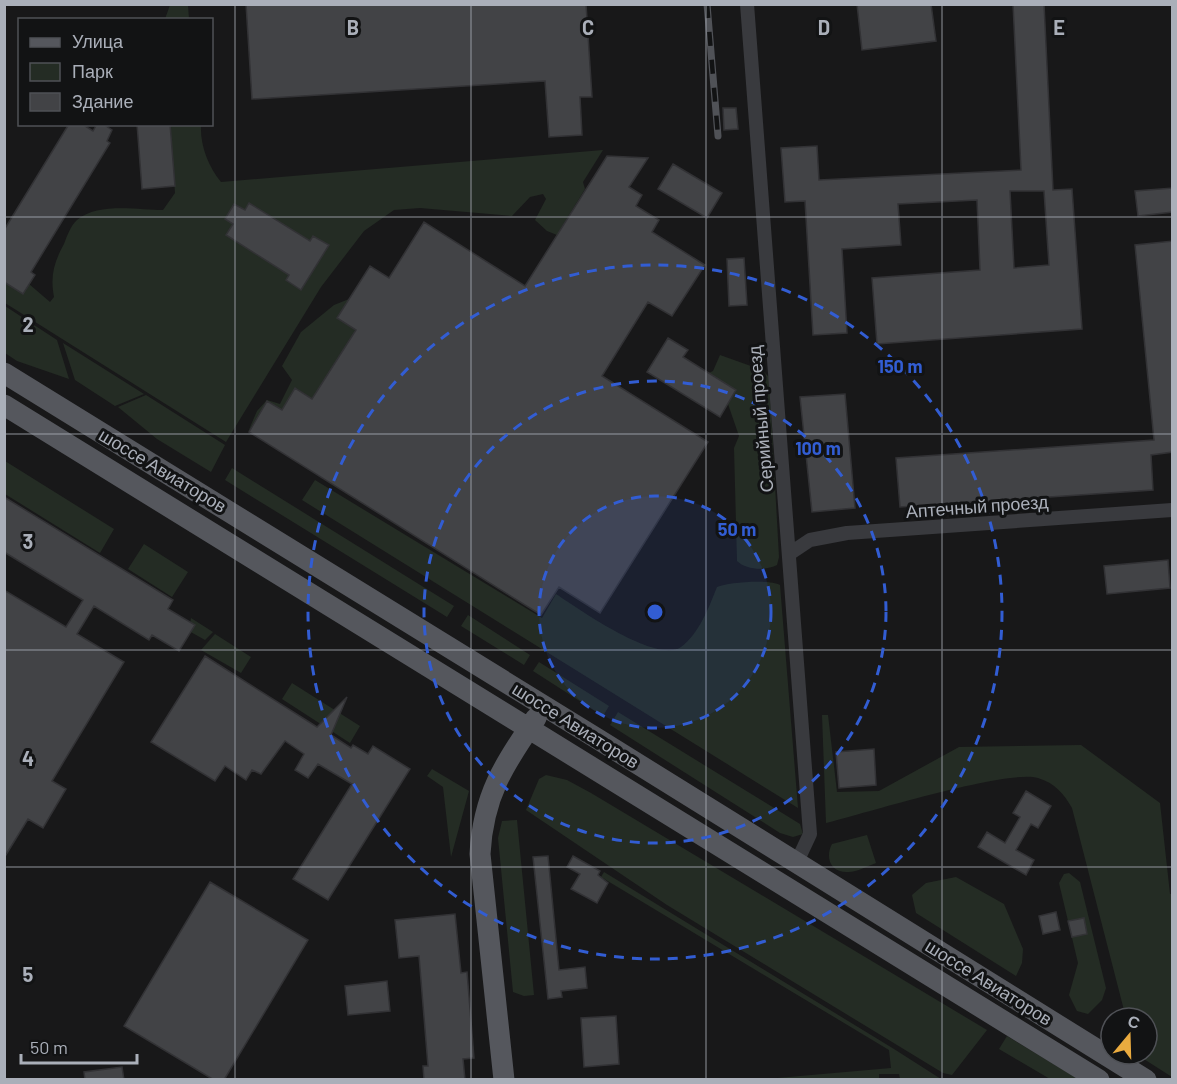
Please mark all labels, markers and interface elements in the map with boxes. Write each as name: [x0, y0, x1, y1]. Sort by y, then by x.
text: B: [347, 15, 359, 39]
text: C: [582, 15, 594, 39]
text: D: [818, 15, 830, 39]
text: E: [1053, 15, 1065, 39]
legend: [18, 18, 213, 126]
text: Улица: [72, 30, 124, 52]
text: Парк: [72, 60, 113, 82]
text: Здание: [72, 90, 133, 112]
text: 2: [22, 312, 34, 336]
street label: Серийный проезд: [743, 344, 777, 493]
text: 150 m: [878, 355, 922, 377]
street label: шоссе Авиаторов: [95, 423, 231, 517]
text: 100 m: [795, 437, 841, 459]
street label: Аптечный проезд: [905, 490, 1050, 522]
text: 50 m: [718, 518, 756, 540]
text: 3: [23, 529, 33, 553]
centre of rings: [645, 602, 665, 622]
street label: шоссе Авиаторов: [509, 677, 643, 773]
text: 4: [22, 746, 34, 770]
street label: шоссе Авиаторов: [922, 934, 1056, 1030]
text: 5: [23, 962, 34, 986]
north arrow: [1099, 1006, 1159, 1066]
text: С: [1125, 1010, 1143, 1032]
scale bar: [21, 1027, 136, 1065]
text: 50 m: [30, 1036, 68, 1058]

